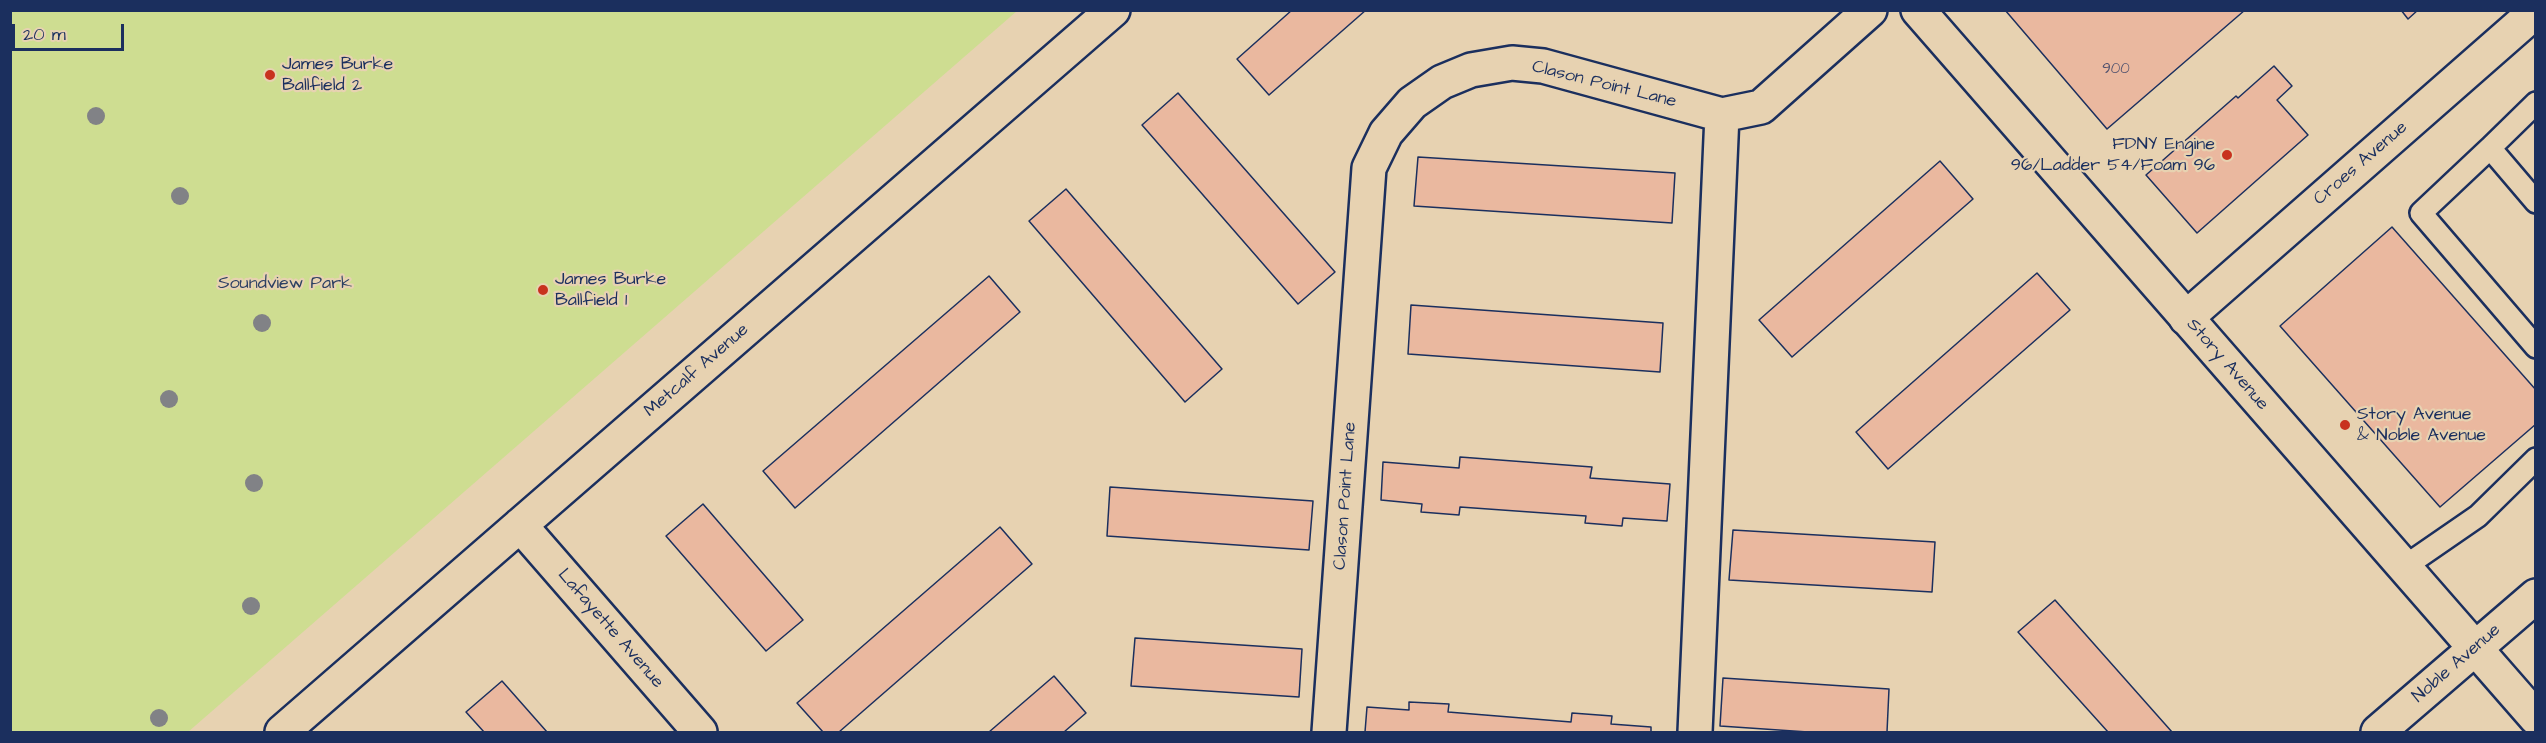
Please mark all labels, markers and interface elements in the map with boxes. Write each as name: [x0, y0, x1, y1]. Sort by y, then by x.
scale bar: [15, 12, 128, 50]
text: 20 m: [23, 22, 66, 47]
place label: James Burke Ballfield 2: [282, 54, 393, 97]
street label: Clason Point Lane: [1529, 57, 1679, 113]
house number: 900: [2102, 61, 2130, 79]
marker: James Burke Ballfield 2: [263, 68, 277, 82]
street label: Croes Avenue: [2310, 117, 2412, 211]
place label: FDNY Engine 96/Ladder 54/Foam 96: [2011, 134, 2215, 176]
marker: FDNY Engine 96/Ladder 54/Foam 96: [2220, 148, 2234, 162]
place label: James Burke Ballfield 1: [555, 269, 666, 312]
park label: Soundview Park: [218, 273, 352, 295]
marker: James Burke Ballfield 1: [536, 283, 550, 297]
street label: Story Avenue: [2181, 315, 2273, 415]
street label: Metcalf Avenue: [640, 320, 754, 422]
place label: Story Avenue & Noble Avenue: [2357, 404, 2486, 446]
marker: Story Avenue & Noble Avenue: [2338, 418, 2352, 432]
street label: Clason Point Lane: [1330, 421, 1362, 571]
street label: Lafayette Avenue: [552, 565, 668, 693]
street label: Noble Avenue: [2408, 620, 2506, 708]

